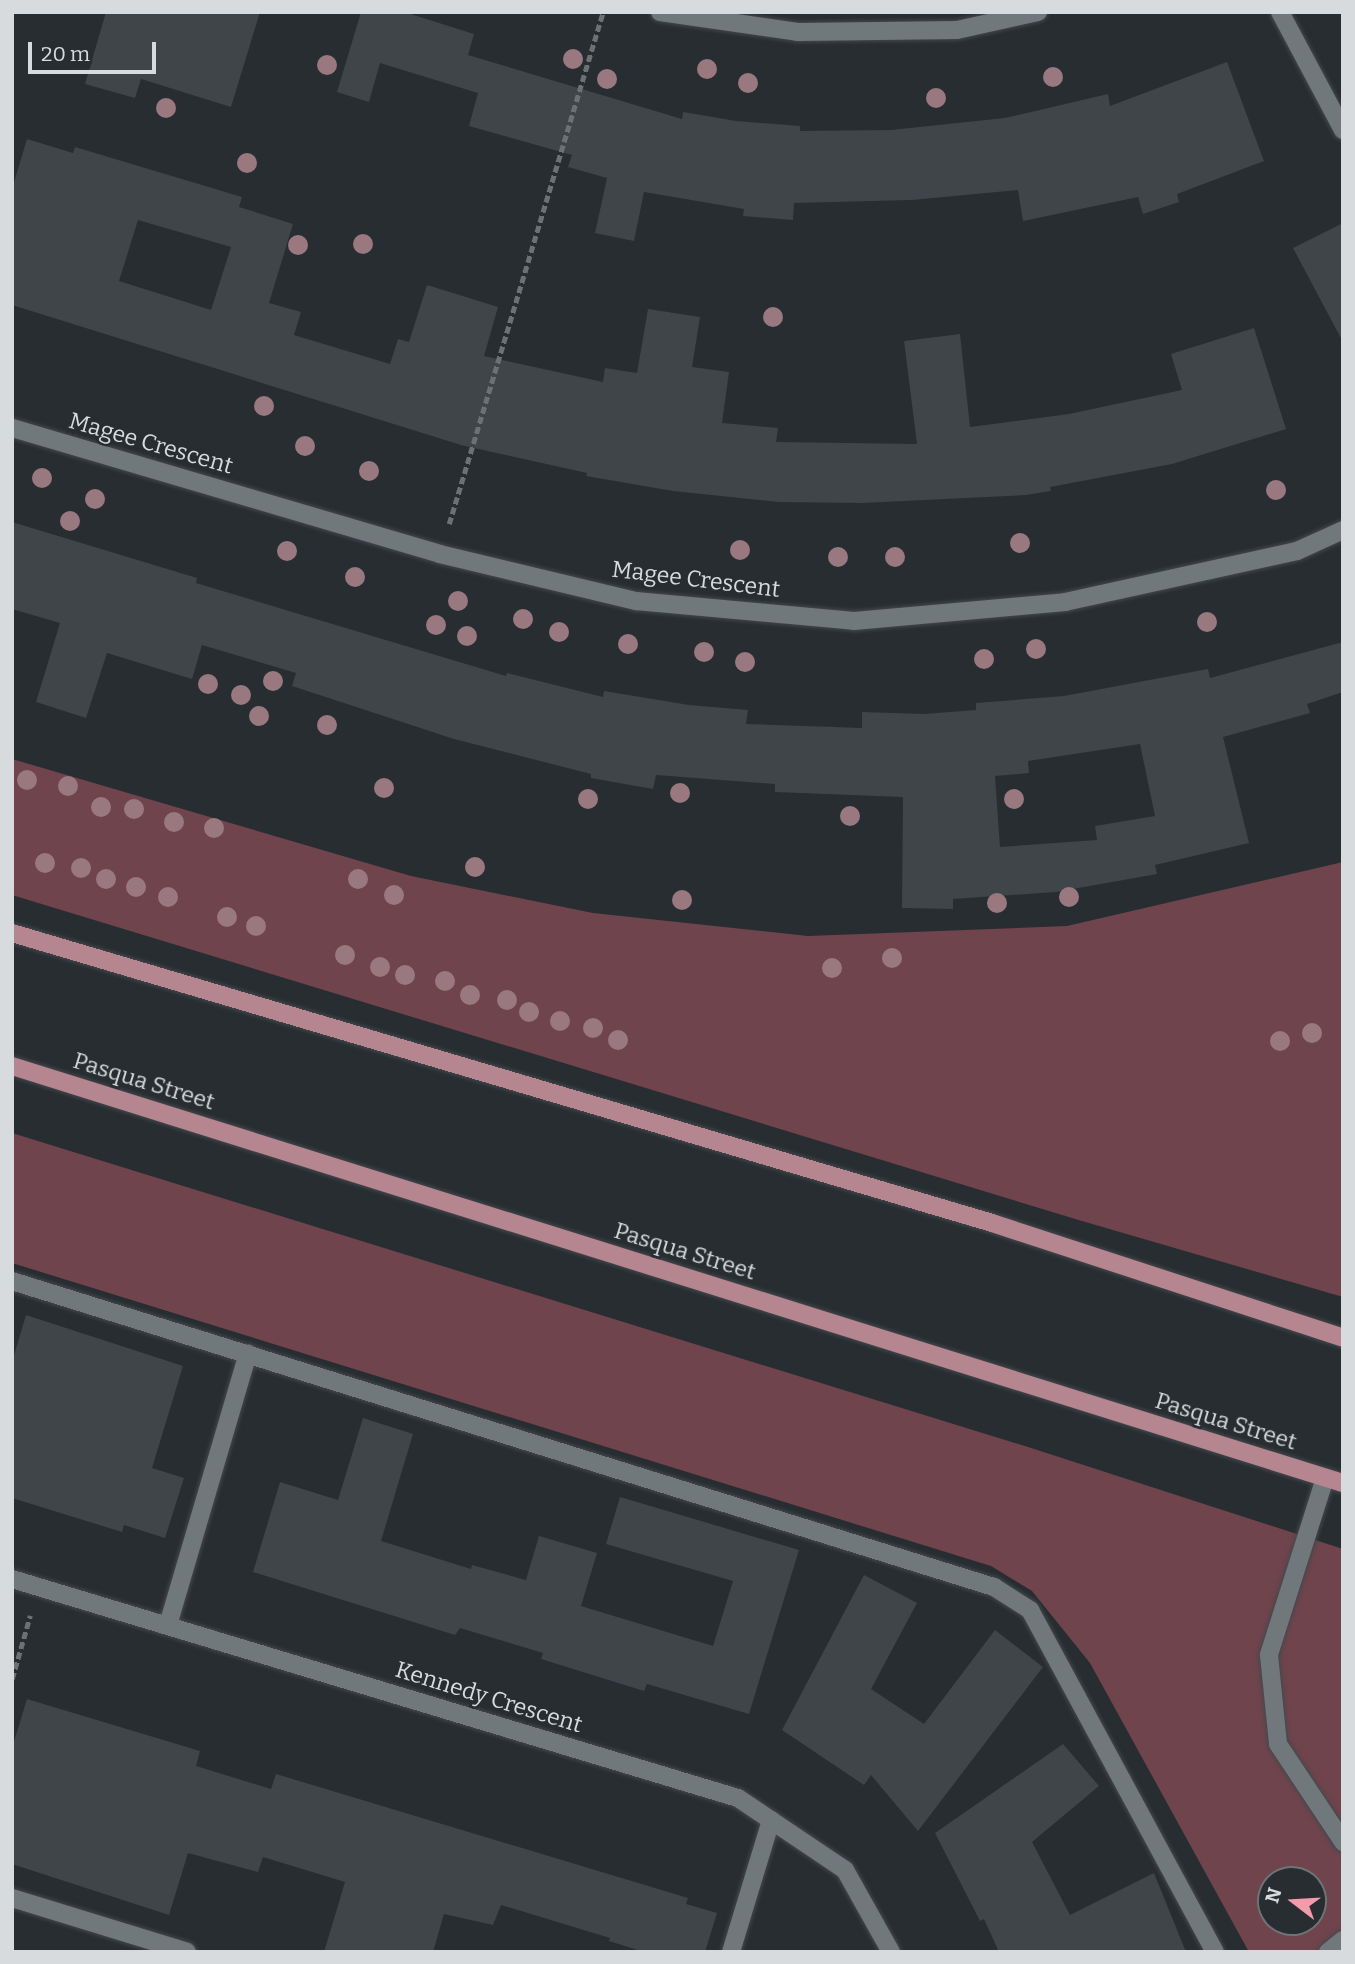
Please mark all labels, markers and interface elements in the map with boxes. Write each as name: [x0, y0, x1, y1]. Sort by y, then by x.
scale bar: [32, 28, 159, 72]
text: 20 m: [41, 41, 90, 67]
street label: Magee Crescent: [66, 406, 236, 480]
street label: Magee Crescent: [610, 555, 782, 603]
street label: Pasqua Street: [70, 1046, 218, 1116]
street label: Pasqua Street: [611, 1216, 759, 1286]
street label: Pasqua Street: [1152, 1386, 1300, 1456]
street label: Kennedy Crescent: [392, 1655, 586, 1739]
north arrow: [1257, 1866, 1327, 1936]
text: N: [1260, 1885, 1286, 1906]

